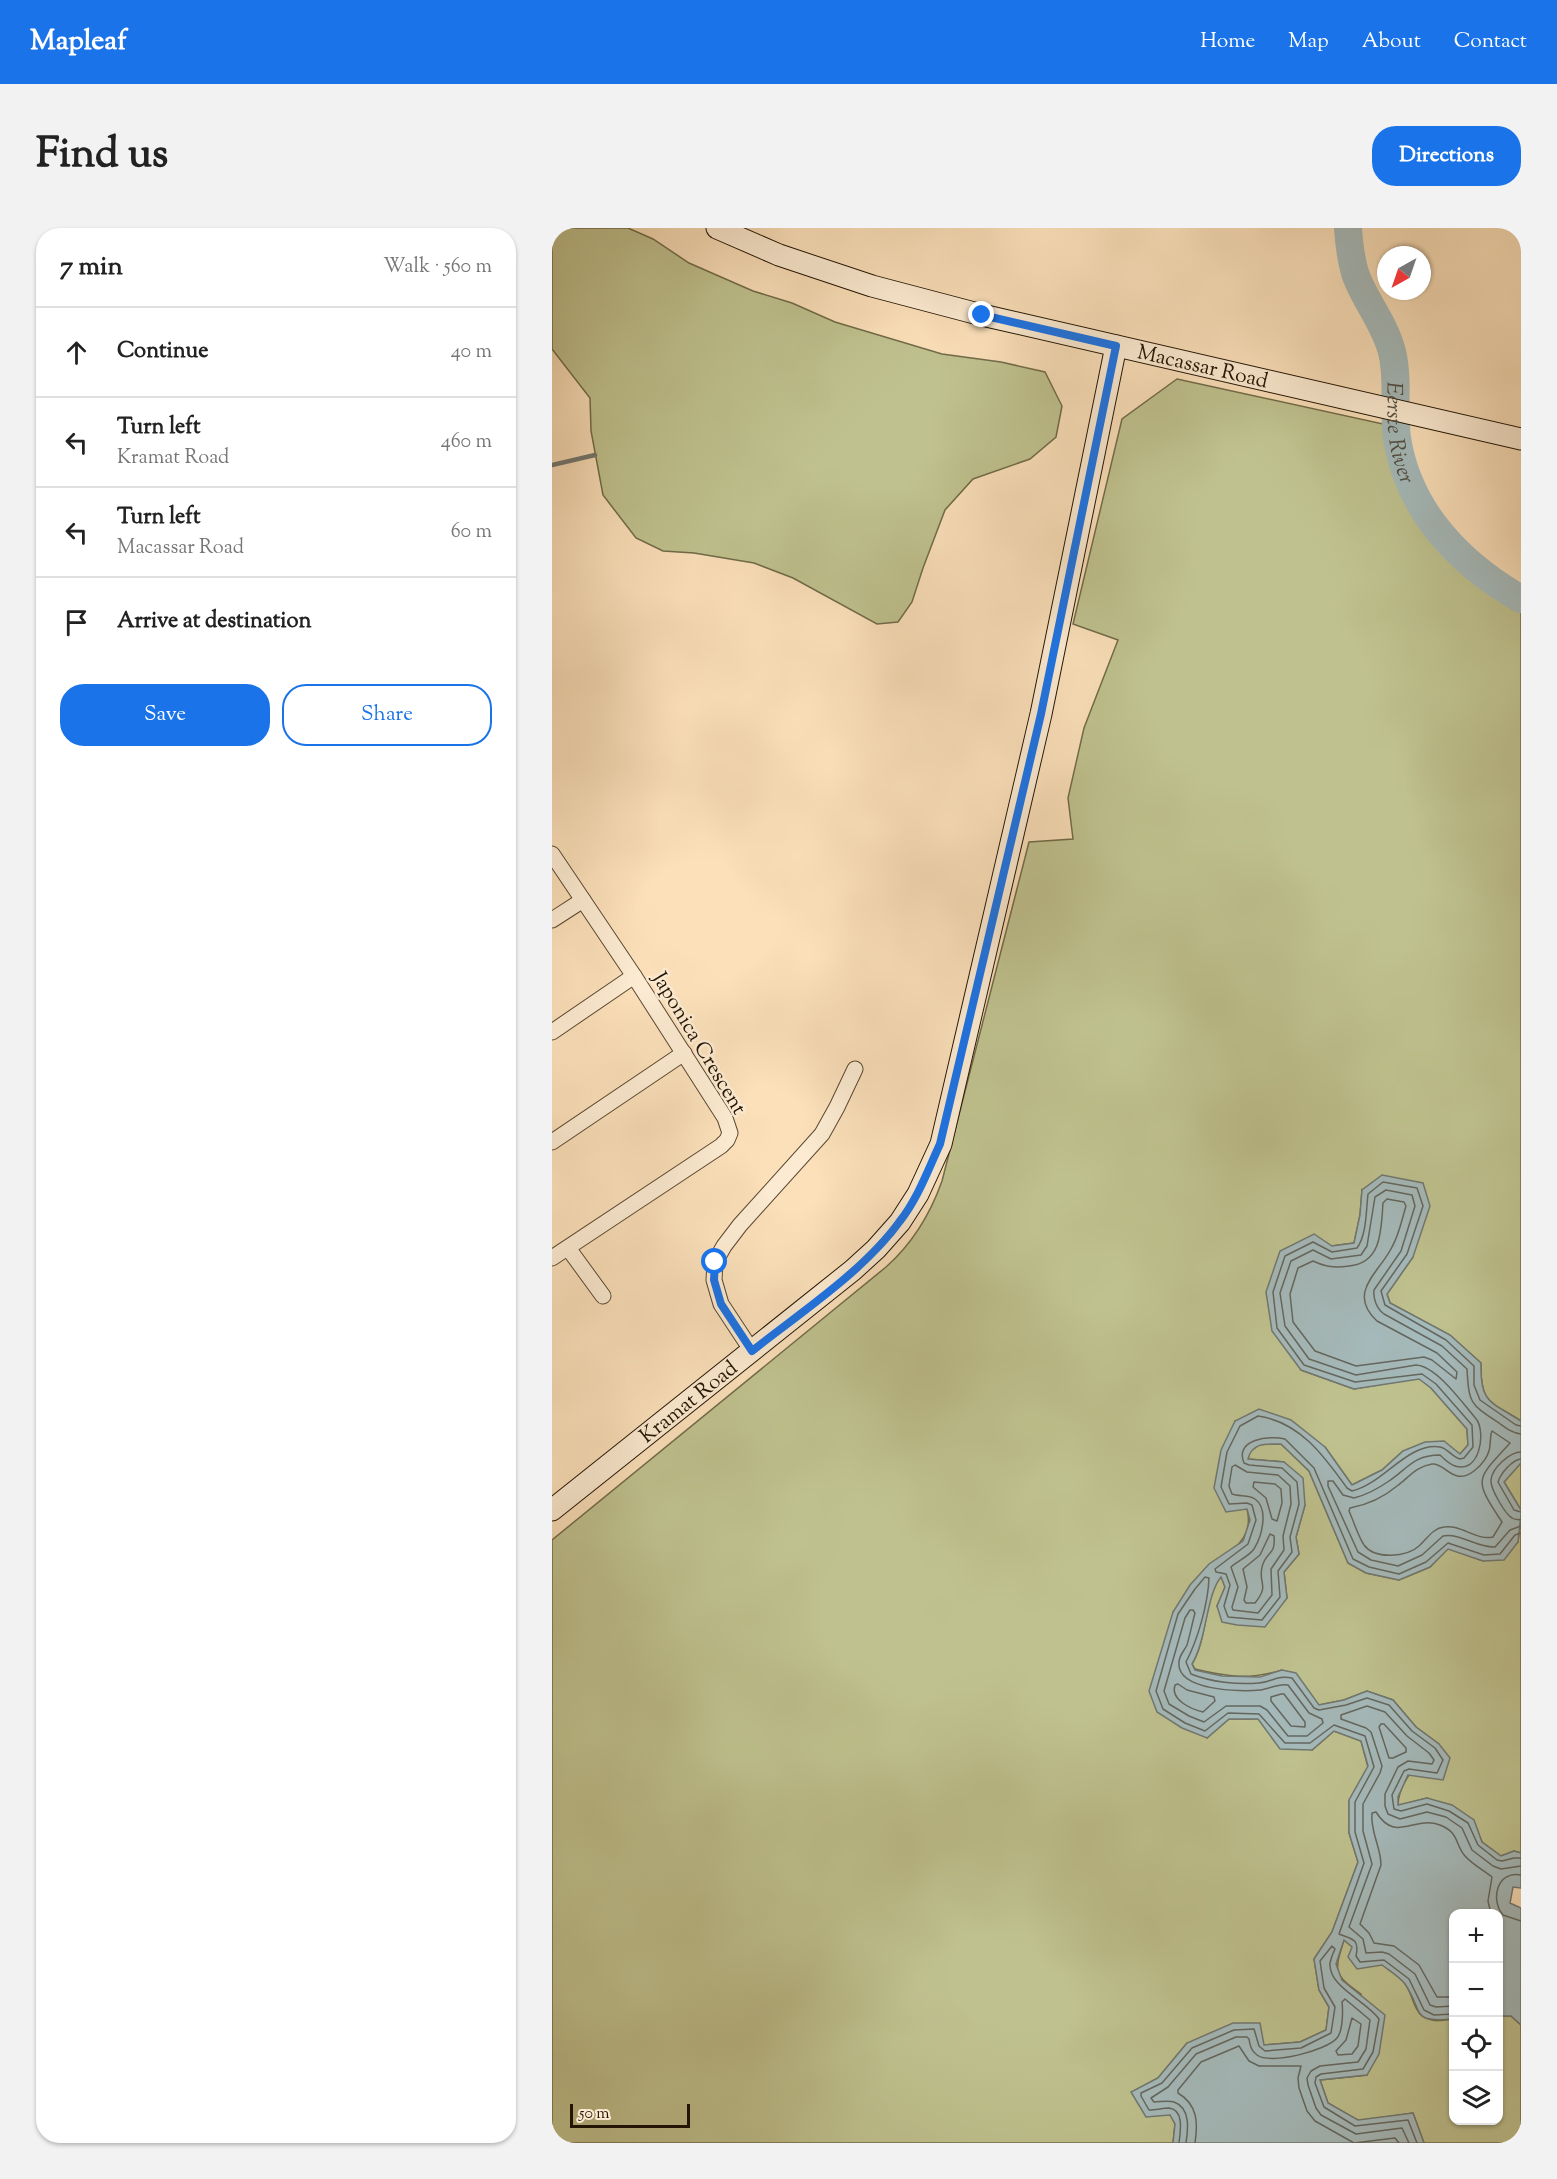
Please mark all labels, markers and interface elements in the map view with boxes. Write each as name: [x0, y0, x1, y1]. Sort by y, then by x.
text: Mapleaf: [30, 22, 127, 62]
text: Home: [1200, 27, 1255, 57]
text: Map: [1288, 27, 1329, 57]
text: About: [1362, 27, 1421, 57]
text: Contact: [1454, 27, 1527, 57]
text: Find us: [36, 126, 168, 186]
button: Directions: [1372, 126, 1521, 186]
north arrow: [1377, 246, 1431, 300]
text: 7 min: [60, 249, 123, 286]
text: Walk · 560 m: [383, 253, 492, 282]
route end: [968, 301, 994, 327]
icon: ahead: [60, 336, 93, 369]
text: Continue: [117, 336, 208, 368]
text: 40 m: [451, 338, 492, 367]
street label: Macassar Road: [1134, 338, 1271, 397]
water label: Eerste River: [1376, 381, 1421, 489]
text: Turn left: [117, 412, 200, 444]
icon: left: [60, 426, 93, 459]
text: 460 m: [441, 428, 492, 457]
text: Kramat Road: [117, 444, 229, 473]
text: Turn left: [117, 502, 200, 534]
icon: left: [60, 516, 93, 549]
text: 60 m: [451, 518, 492, 547]
text: Macassar Road: [117, 534, 244, 563]
icon: arrive: [60, 606, 93, 639]
text: Arrive at destination: [117, 606, 312, 638]
button: Save: [60, 684, 270, 746]
button: Share: [282, 684, 492, 746]
street label: Japonica Crescent: [643, 966, 753, 1121]
route start: [701, 1248, 727, 1274]
street label: Kramat Road: [634, 1354, 745, 1452]
map controls: [1449, 1909, 1503, 2125]
button: +: [1449, 1909, 1503, 1963]
button: −: [1449, 1963, 1503, 2017]
button: locate: [1449, 2017, 1503, 2071]
button: layers: [1449, 2071, 1503, 2125]
scale bar: [570, 2101, 690, 2128]
text: 50 m: [579, 2103, 610, 2126]

